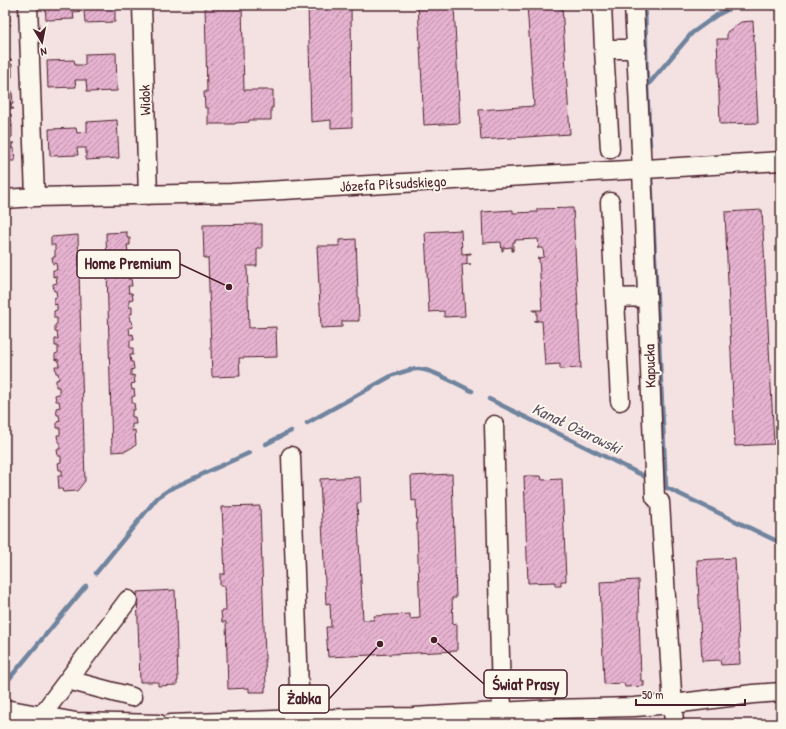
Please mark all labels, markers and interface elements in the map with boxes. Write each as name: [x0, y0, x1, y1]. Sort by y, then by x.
north arrow: [22, 22, 62, 62]
text: N: [39, 44, 48, 59]
street label: Widok: [133, 84, 156, 116]
street label: Józefa Piłsudskiego: [339, 170, 447, 197]
callout: Home Premium: [77, 250, 180, 278]
text: Home Premium: [85, 252, 172, 274]
street label: Kapucka: [638, 344, 661, 388]
water label: Kanał Ożarowski: [529, 397, 626, 460]
callout: Świat Prasy: [484, 670, 567, 698]
text: Świat Prasy: [493, 673, 560, 696]
scale bar: [636, 681, 745, 707]
callout: Żabka: [279, 685, 329, 713]
text: 50 m: [642, 686, 663, 703]
text: Żabka: [287, 687, 322, 709]

